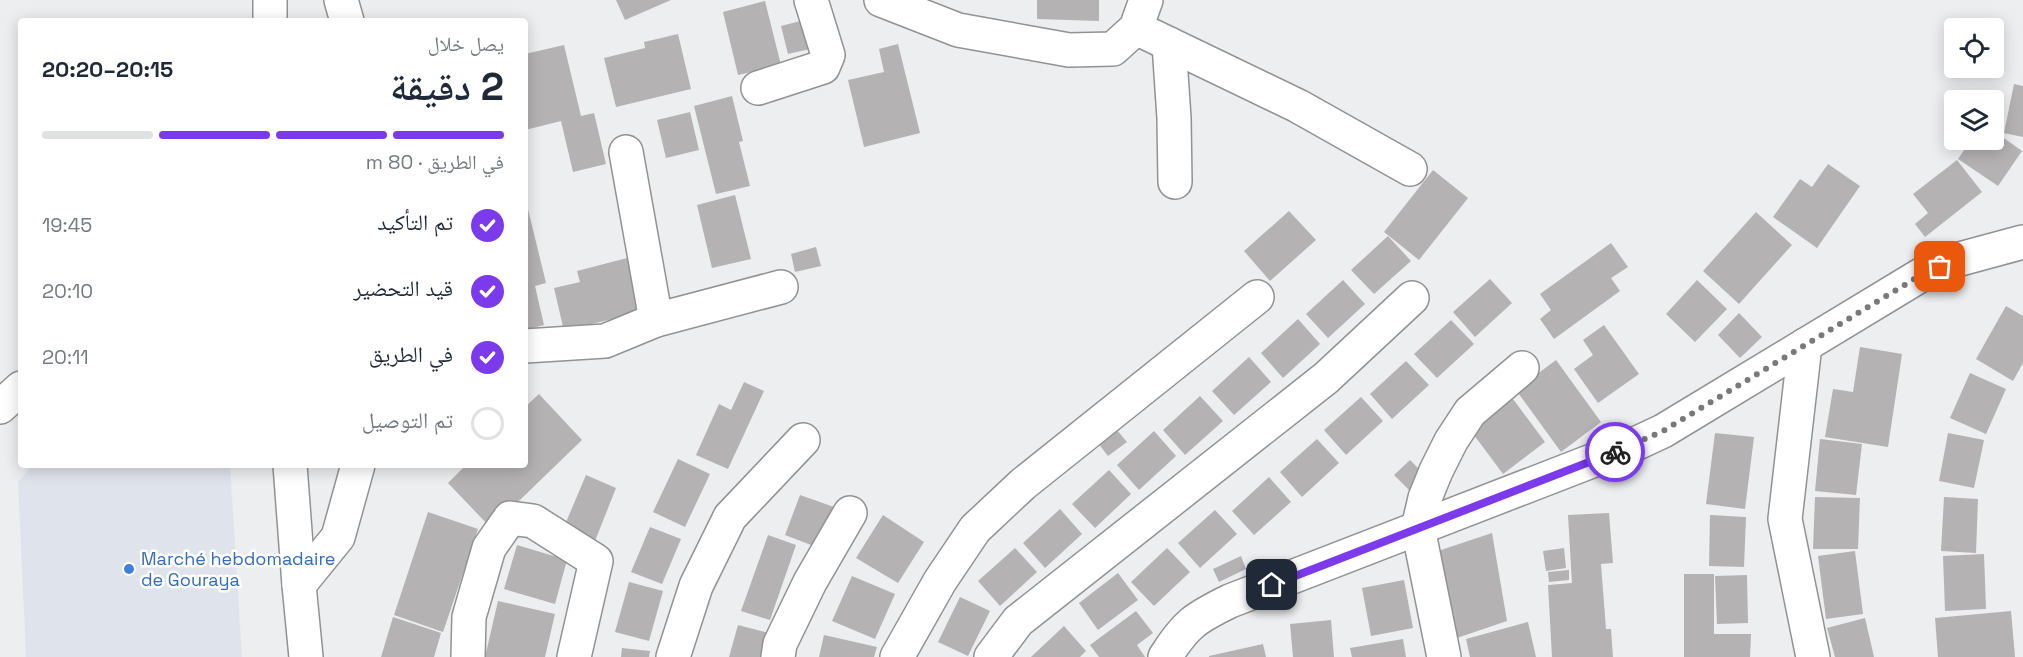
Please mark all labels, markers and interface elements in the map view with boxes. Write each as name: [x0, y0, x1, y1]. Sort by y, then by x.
map controls: [1944, 18, 2004, 150]
button: locate: [1944, 18, 2004, 78]
text: يصل خلال: [428, 31, 504, 57]
text: 20:15–20:20: [42, 55, 173, 83]
text: 2 دقيقة: [390, 62, 504, 111]
button: layers: [1944, 90, 2004, 150]
text: في الطريق · 80 m: [366, 149, 504, 175]
text: تم التأكيد: [377, 208, 453, 236]
icon: check: [471, 209, 504, 242]
text: 19:45: [42, 212, 92, 238]
pin: [1914, 241, 1965, 292]
icon: bag: [1923, 250, 1956, 283]
text: قيد التحضير: [353, 274, 453, 302]
icon: check: [471, 275, 504, 308]
text: 20:10: [42, 278, 93, 304]
text: في الطريق: [369, 340, 453, 368]
icon: check: [471, 341, 504, 374]
text: 20:11: [42, 344, 89, 370]
text: تم التوصيل: [362, 406, 453, 434]
courier: [1585, 422, 1645, 482]
icon: bike: [1599, 436, 1632, 469]
place label: Marché hebdomadaire de Gouraya: [141, 547, 336, 591]
pin: [1246, 559, 1297, 610]
marker: Marché hebdomadaire de Gouraya: [122, 562, 136, 576]
icon: home: [1255, 568, 1288, 601]

